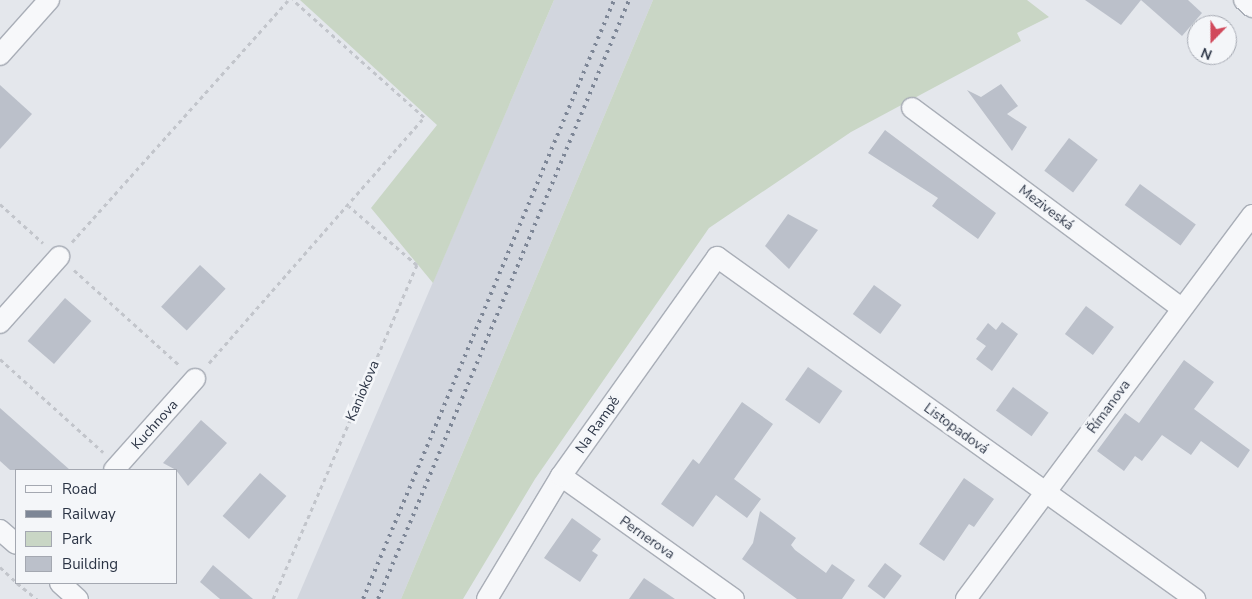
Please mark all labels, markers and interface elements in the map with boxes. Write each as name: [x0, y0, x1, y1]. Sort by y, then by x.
north arrow: [1187, 15, 1237, 65]
text: N: [1198, 43, 1215, 64]
street label: Meziveská: [1015, 182, 1077, 234]
street label: Kaniokova: [343, 358, 383, 424]
street label: Římanova: [1084, 377, 1134, 437]
street label: Na Rampě: [572, 393, 624, 457]
street label: Kuchnova: [128, 397, 182, 453]
street label: Listopadová: [920, 400, 992, 458]
legend: [15, 469, 178, 584]
text: Road: [62, 479, 97, 499]
text: Railway: [62, 504, 116, 524]
street label: Pernerova: [616, 513, 678, 563]
text: Park: [62, 529, 92, 549]
text: Building: [62, 554, 118, 574]

